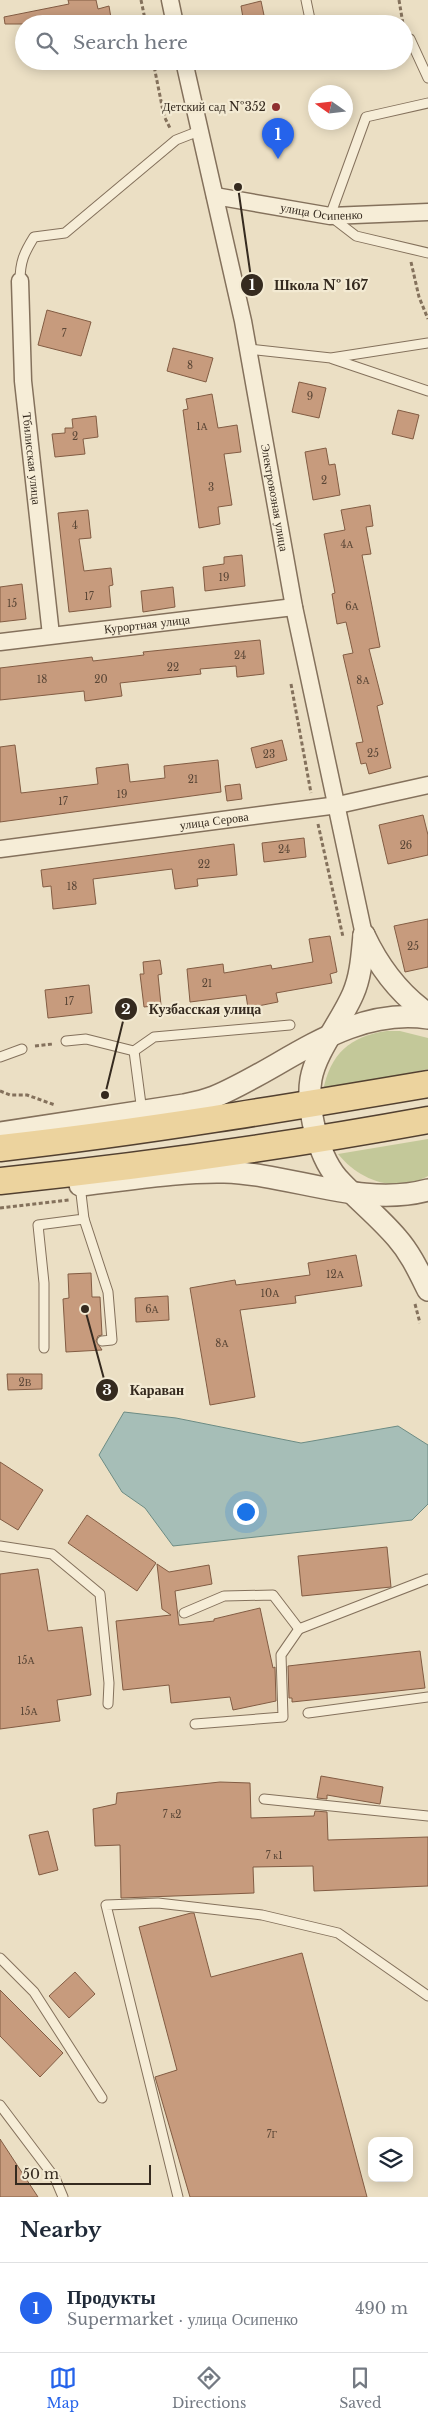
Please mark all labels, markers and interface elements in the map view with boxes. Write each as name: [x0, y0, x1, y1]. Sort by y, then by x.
search box: [15, 15, 413, 70]
icon: search: [33, 29, 61, 57]
text: Search here: [73, 31, 188, 54]
north arrow: [308, 85, 353, 130]
place label: Детский сад №352: [162, 99, 266, 114]
marker: Детский сад №352: [270, 101, 282, 113]
pin: 1: [262, 118, 294, 159]
street label: улица Осипенко: [279, 200, 363, 223]
callout: Школа № 167: [240, 271, 378, 300]
text: 1: [249, 275, 256, 294]
text: Школа № 167: [274, 276, 369, 294]
house number: 7: [61, 327, 67, 340]
house number: 8: [187, 359, 193, 372]
house number: 9: [307, 390, 313, 403]
street label: Тбилисская улица: [20, 412, 45, 506]
house number: 1А: [196, 420, 209, 433]
house number: 2: [72, 430, 78, 443]
street label: Электровозная улица: [258, 443, 292, 553]
house number: 2: [321, 474, 327, 487]
house number: 3: [208, 481, 214, 494]
house number: 4: [72, 519, 78, 532]
house number: 4А: [340, 538, 354, 551]
house number: 19: [219, 571, 229, 584]
house number: 17: [84, 590, 95, 603]
house number: 15: [7, 597, 17, 610]
house number: 6А: [345, 600, 360, 613]
street label: Курортная улица: [103, 611, 191, 637]
house number: 24: [234, 649, 246, 662]
house number: 22: [167, 661, 179, 674]
house number: 18: [37, 673, 47, 686]
house number: 20: [94, 673, 108, 686]
house number: 8А: [356, 674, 370, 687]
house number: 25: [367, 747, 379, 760]
house number: 23: [263, 748, 275, 761]
house number: 21: [188, 773, 198, 786]
house number: 19: [117, 788, 127, 801]
house number: 17: [58, 795, 69, 808]
street label: улица Серова: [179, 809, 250, 833]
house number: 26: [400, 839, 412, 852]
house number: 24: [278, 843, 290, 856]
house number: 22: [198, 858, 210, 871]
house number: 18: [67, 880, 77, 893]
house number: 25: [407, 940, 419, 953]
house number: 21: [202, 977, 212, 990]
callout: Кузбасская улица: [114, 994, 272, 1023]
house number: 17: [64, 995, 75, 1008]
text: 2: [121, 999, 131, 1018]
text: Кузбасская улица: [149, 1000, 261, 1018]
house number: 12А: [326, 1268, 345, 1281]
house number: 10А: [261, 1287, 280, 1300]
house number: 6А: [145, 1303, 160, 1316]
house number: 8А: [215, 1337, 229, 1350]
callout: Караван: [94, 1375, 194, 1404]
house number: 2В: [19, 1376, 32, 1389]
text: 3: [102, 1380, 112, 1399]
text: Караван: [130, 1381, 184, 1399]
your location: [233, 1499, 259, 1525]
house number: 15А: [17, 1654, 35, 1667]
house number: 15А: [20, 1705, 38, 1718]
house number: 7 к2: [163, 1808, 181, 1821]
house number: 7 к1: [265, 1849, 283, 1862]
house number: 7Г: [267, 2128, 278, 2141]
map controls: [368, 2137, 413, 2182]
button: layers: [368, 2137, 413, 2182]
scale bar: [15, 2162, 151, 2185]
text: 50 m: [22, 2165, 59, 2183]
text: Nearby: [20, 2217, 101, 2243]
text: Продукты: [67, 2286, 156, 2309]
text: 1: [33, 2298, 39, 2318]
text: 490 m: [355, 2298, 408, 2318]
text: Supermarket · улица Осипенко: [67, 2309, 298, 2329]
tab: Map: [46, 2364, 79, 2412]
tab: Directions: [172, 2364, 246, 2412]
tab: Saved: [339, 2364, 382, 2412]

